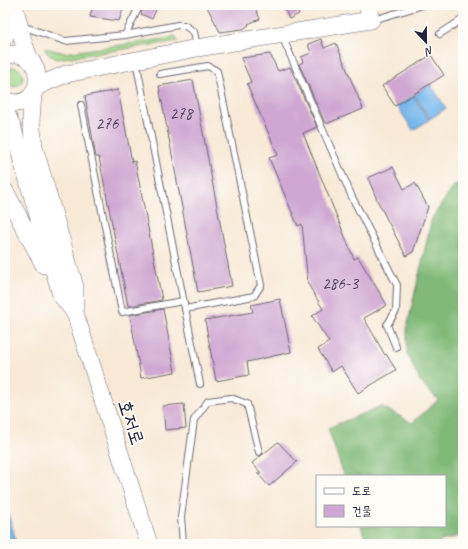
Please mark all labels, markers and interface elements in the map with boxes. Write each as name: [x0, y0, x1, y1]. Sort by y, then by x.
north arrow: [406, 22, 446, 62]
text: N: [422, 44, 436, 60]
house number: 278: [170, 103, 195, 124]
house number: 276: [96, 113, 120, 134]
house number: 286-3: [322, 273, 359, 294]
street label: 호저로: [113, 397, 150, 448]
legend: [316, 475, 446, 527]
text: 도로: [352, 483, 371, 499]
text: 건물: [352, 503, 372, 519]

